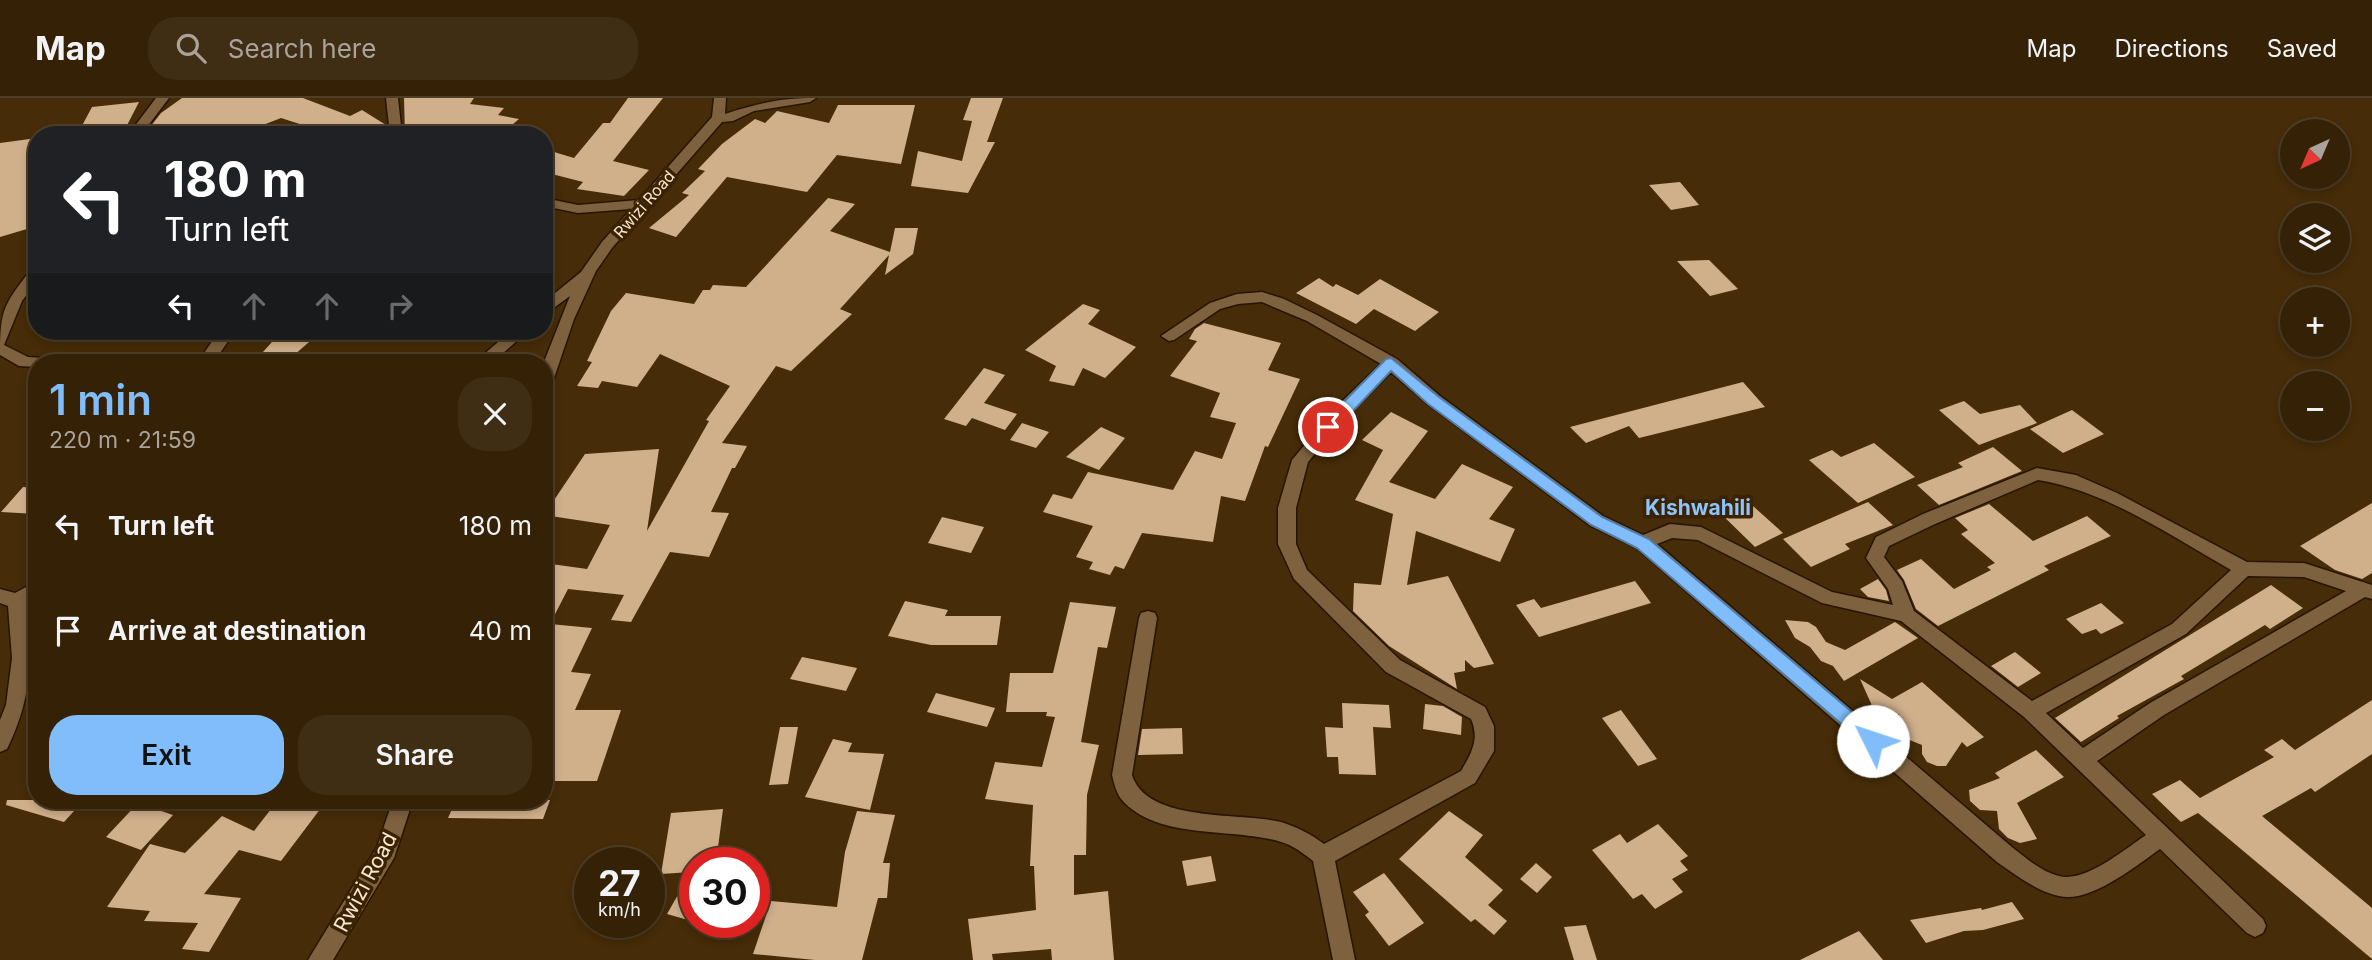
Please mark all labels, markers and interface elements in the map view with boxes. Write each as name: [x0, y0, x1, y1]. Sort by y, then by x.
search box: [148, 17, 638, 80]
text: Map: [35, 28, 106, 68]
icon: search: [172, 29, 210, 67]
text: Search here: [228, 33, 376, 64]
text: Map: [2027, 34, 2076, 63]
text: Directions: [2114, 34, 2229, 63]
text: Saved: [2267, 34, 2337, 63]
north arrow: [2280, 119, 2350, 189]
map controls: [2280, 119, 2350, 441]
text: 180 m: [164, 150, 306, 209]
icon: left: [49, 154, 140, 245]
street label: Rwizi Road: [609, 166, 679, 242]
button: layers: [2280, 203, 2350, 273]
text: Turn left: [164, 210, 289, 249]
icon: left: [162, 287, 200, 325]
icon: ahead: [235, 287, 273, 325]
icon: ahead: [308, 287, 346, 325]
icon: right: [381, 287, 419, 325]
button: +: [2280, 287, 2350, 357]
button: −: [2280, 371, 2350, 441]
text: 1 min: [49, 374, 152, 425]
button: close: [458, 377, 532, 451]
pin: [1298, 397, 1358, 457]
icon: arrive: [1309, 408, 1347, 446]
text: 220 m · 21:59: [49, 426, 196, 454]
district label: Kishwahili: [1645, 495, 1751, 520]
icon: left: [49, 507, 87, 545]
text: Turn left: [108, 510, 214, 541]
text: 180 m: [459, 510, 532, 541]
icon: arrive: [49, 612, 87, 650]
text: Arrive at destination: [108, 615, 367, 646]
text: 40 m: [469, 615, 532, 646]
position arrow: [1836, 704, 1910, 778]
button: Exit: [49, 715, 284, 795]
button: Share: [298, 715, 532, 795]
street label: Rwizi Road: [328, 828, 402, 936]
speed limit sign: 30: [679, 847, 770, 938]
text: 27: [598, 862, 641, 904]
text: km/h: [598, 899, 641, 920]

